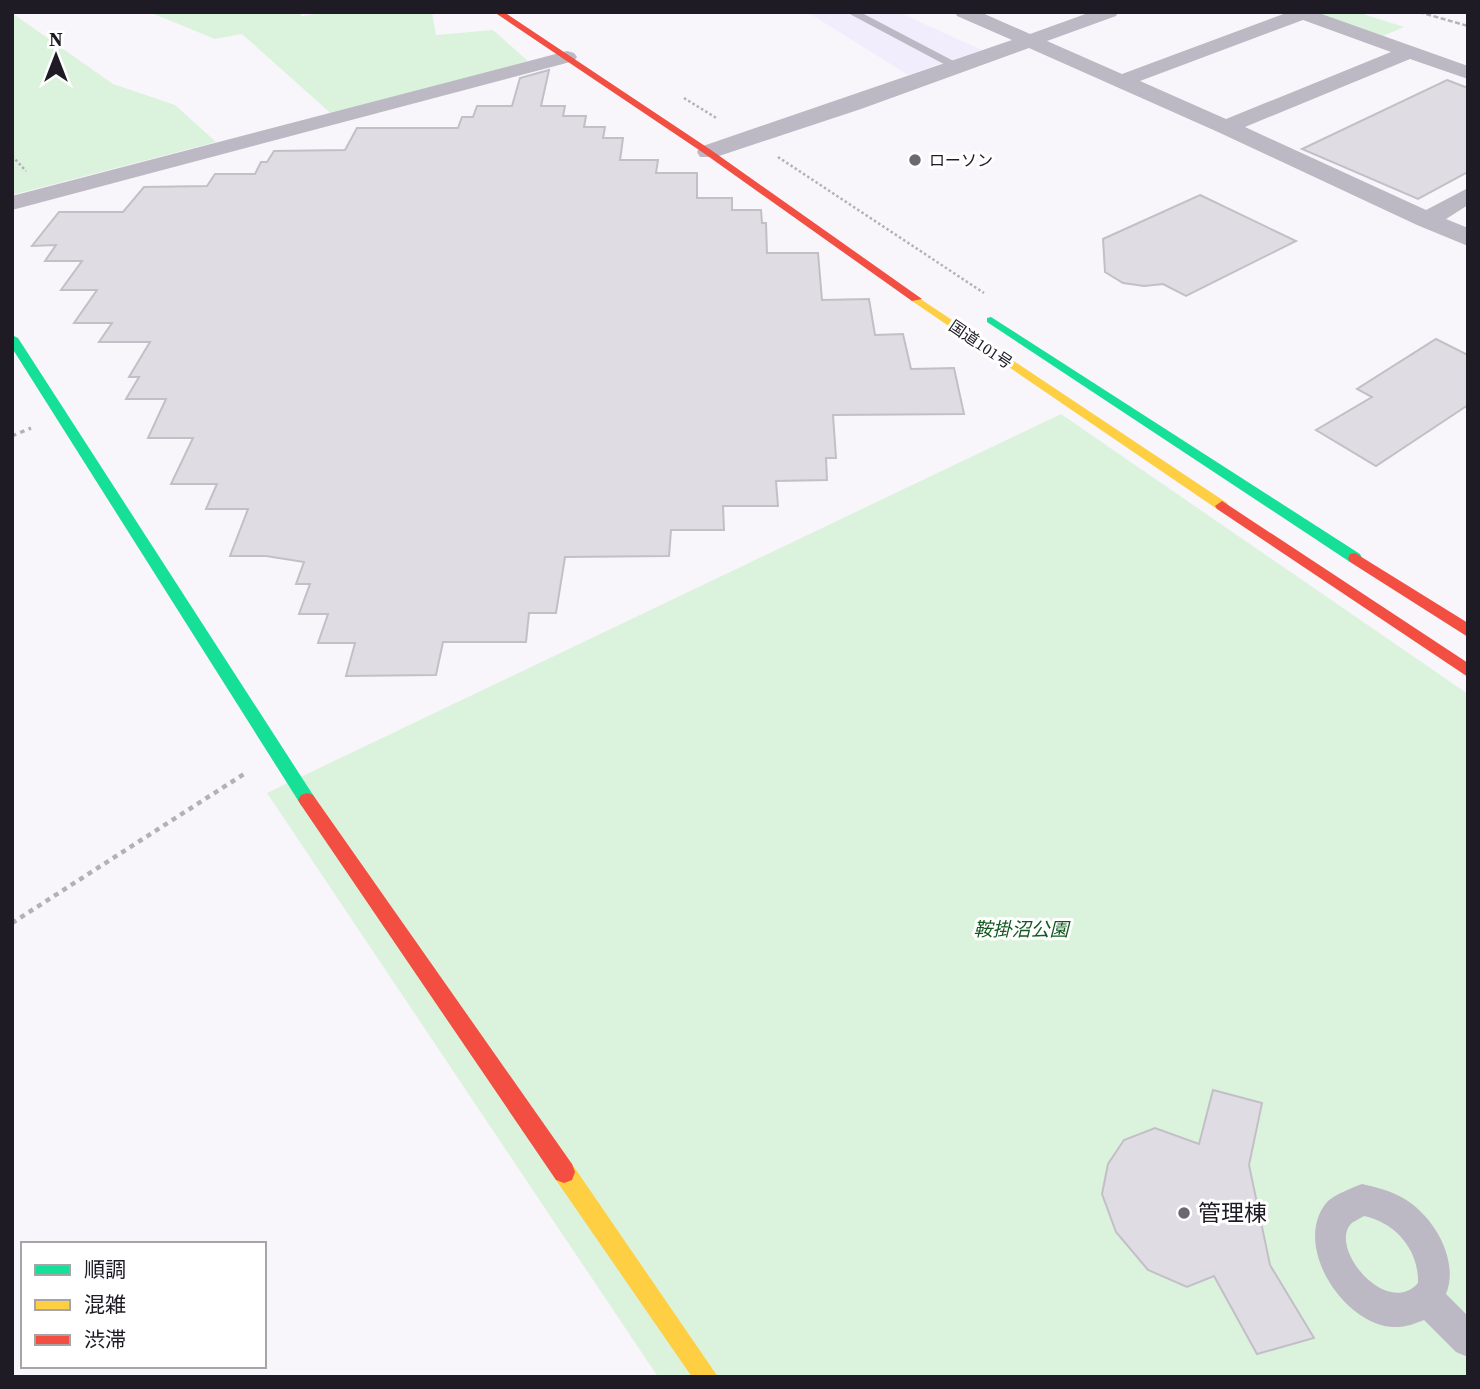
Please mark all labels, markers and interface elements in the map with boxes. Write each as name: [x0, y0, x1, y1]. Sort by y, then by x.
north arrow: [21, 21, 91, 91]
text: N: [49, 26, 63, 52]
place label: ローソン: [929, 149, 993, 171]
marker: ローソン: [907, 152, 923, 168]
street label: 国道101号: [945, 315, 1017, 373]
park label: 鞍掛沼公園: [973, 916, 1071, 942]
place label: 管理棟: [1198, 1197, 1267, 1229]
marker: 管理棟: [1176, 1205, 1192, 1221]
legend: [21, 1242, 266, 1368]
text: 順調: [84, 1255, 126, 1284]
text: 混雑: [84, 1290, 126, 1319]
text: 渋滞: [84, 1325, 126, 1354]

